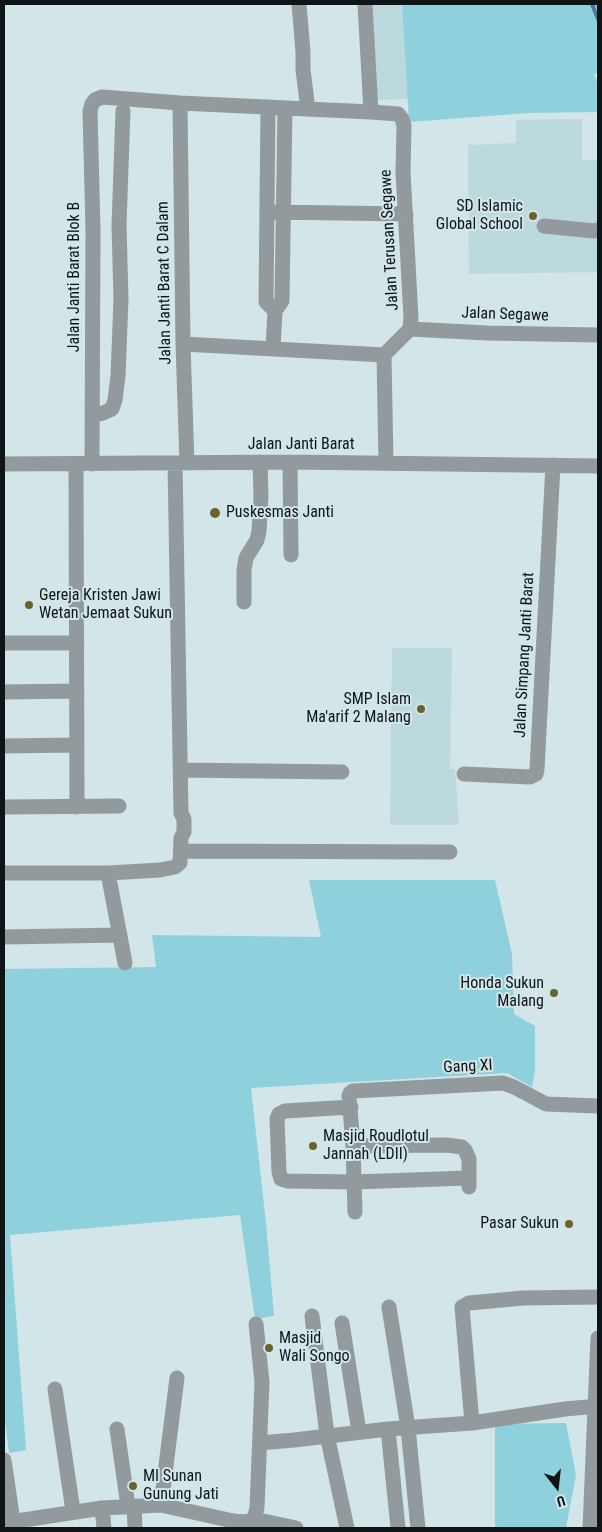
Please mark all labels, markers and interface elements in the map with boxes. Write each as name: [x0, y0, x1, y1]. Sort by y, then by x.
street label: Jalan Terusan Segawe: [377, 169, 403, 311]
place label: SD Islamic Global School: [436, 197, 523, 235]
street label: Jalan Janti Barat C Dalam: [154, 201, 176, 365]
street label: Jalan Janti Barat Blok B: [65, 202, 85, 352]
marker: SD Islamic Global School: [527, 210, 539, 222]
street label: Jalan Segawe: [461, 304, 549, 326]
street label: Jalan Janti Barat: [248, 435, 354, 455]
place label: Puskesmas Janti: [226, 503, 334, 523]
marker: Puskesmas Janti: [208, 506, 222, 520]
street label: Jalan Simpang Janti Barat: [511, 572, 539, 738]
place label: Gereja Kristen Jawi Wetan Jemaat Sukun: [39, 586, 172, 624]
marker: Gereja Kristen Jawi Wetan Jemaat Sukun: [23, 599, 35, 611]
place label: SMP Islam Ma'arif 2 Malang: [306, 690, 411, 728]
marker: SMP Islam Ma'arif 2 Malang: [415, 703, 427, 715]
place label: Honda Sukun Malang: [460, 974, 544, 1012]
marker: Honda Sukun Malang: [548, 987, 560, 999]
street label: Gang XI: [443, 1056, 493, 1078]
place label: Masjid Roudlotul Jannah (LDII): [323, 1127, 429, 1165]
marker: Masjid Roudlotul Jannah (LDII): [307, 1140, 319, 1152]
place label: Pasar Sukun: [480, 1214, 559, 1234]
marker: Pasar Sukun: [563, 1218, 575, 1230]
place label: Masjid Wali Songo: [279, 1329, 350, 1367]
marker: Masjid Wali Songo: [263, 1342, 275, 1354]
north arrow: [532, 1462, 582, 1512]
place label: MI Sunan Gunung Jati: [143, 1467, 219, 1505]
marker: MI Sunan Gunung Jati: [127, 1480, 139, 1492]
text: U: [555, 1493, 567, 1510]

